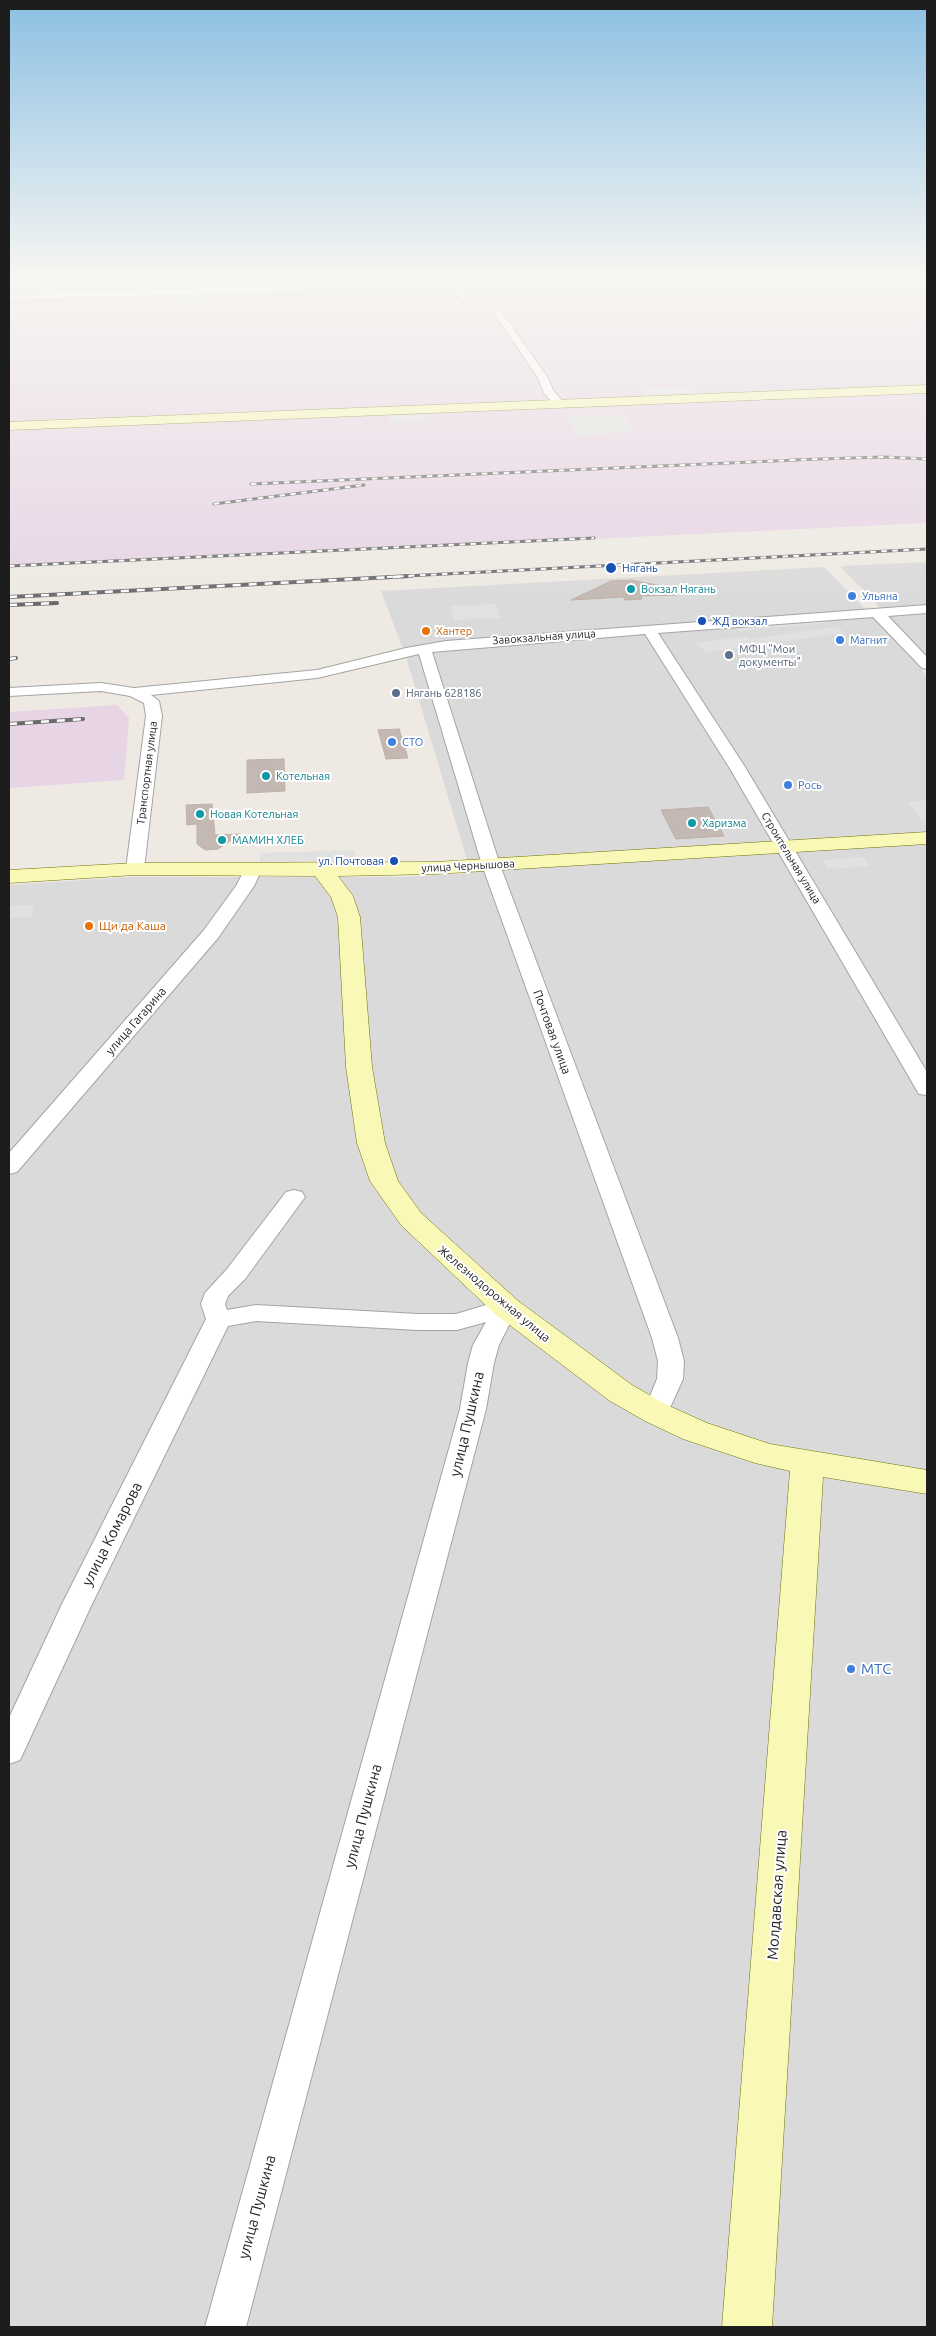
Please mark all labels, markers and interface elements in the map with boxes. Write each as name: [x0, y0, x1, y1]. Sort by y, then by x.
marker: Нягань: [604, 561, 618, 575]
place label: Нягань: [622, 561, 658, 575]
place label: Вокзал Нягань: [641, 582, 716, 596]
marker: Вокзал Нягань: [625, 583, 637, 595]
place label: Ульяна: [862, 589, 898, 603]
marker: Ульяна: [846, 590, 858, 602]
place label: ЖД вокзал: [712, 614, 767, 628]
marker: ЖД вокзал: [696, 615, 708, 627]
place label: Хантер: [436, 624, 472, 638]
marker: Хантер: [420, 625, 432, 637]
street label: Завокзальная улица: [492, 627, 596, 647]
place label: Магнит: [850, 633, 887, 647]
marker: Магнит: [834, 634, 846, 646]
place label: МФЦ "Мои документы": [739, 642, 801, 668]
marker: МФЦ "Мои документы": [723, 649, 735, 661]
place label: Нягань 628186: [406, 686, 482, 700]
marker: Нягань 628186: [390, 687, 402, 699]
street label: Транспортная улица: [134, 721, 160, 825]
place label: СТО: [402, 735, 423, 749]
marker: СТО: [386, 736, 398, 748]
place label: Котельная: [276, 769, 330, 783]
marker: Котельная: [260, 770, 272, 782]
place label: Рось: [798, 778, 822, 792]
marker: Рось: [782, 779, 794, 791]
place label: Новая Котельная: [210, 807, 298, 821]
marker: Новая Котельная: [194, 808, 206, 820]
street label: Строительная улица: [758, 810, 824, 906]
place label: Харизма: [702, 816, 746, 830]
marker: Харизма: [686, 817, 698, 829]
place label: МАМИН ХЛЕБ: [232, 833, 304, 847]
marker: МАМИН ХЛЕБ: [216, 834, 228, 846]
place label: ул. Почтовая: [318, 854, 384, 868]
marker: ул. Почтовая: [388, 855, 400, 867]
street label: улица Чернышова: [421, 857, 515, 875]
place label: Щи да Каша: [99, 919, 166, 933]
marker: Щи да Каша: [83, 920, 95, 932]
street label: улица Гагарина: [103, 984, 169, 1058]
street label: Почтовая улица: [530, 988, 574, 1076]
street label: Железнодорожная улица: [435, 1243, 553, 1345]
street label: улица Пушкина: [446, 1370, 488, 1478]
street label: улица Комарова: [78, 1479, 146, 1589]
place label: МТС: [861, 1660, 891, 1678]
marker: МТС: [845, 1663, 857, 1675]
street label: улица Пушкина: [340, 1762, 386, 1870]
street label: Молдавская улица: [763, 1829, 791, 1961]
street label: улица Пушкина: [234, 2153, 280, 2261]

